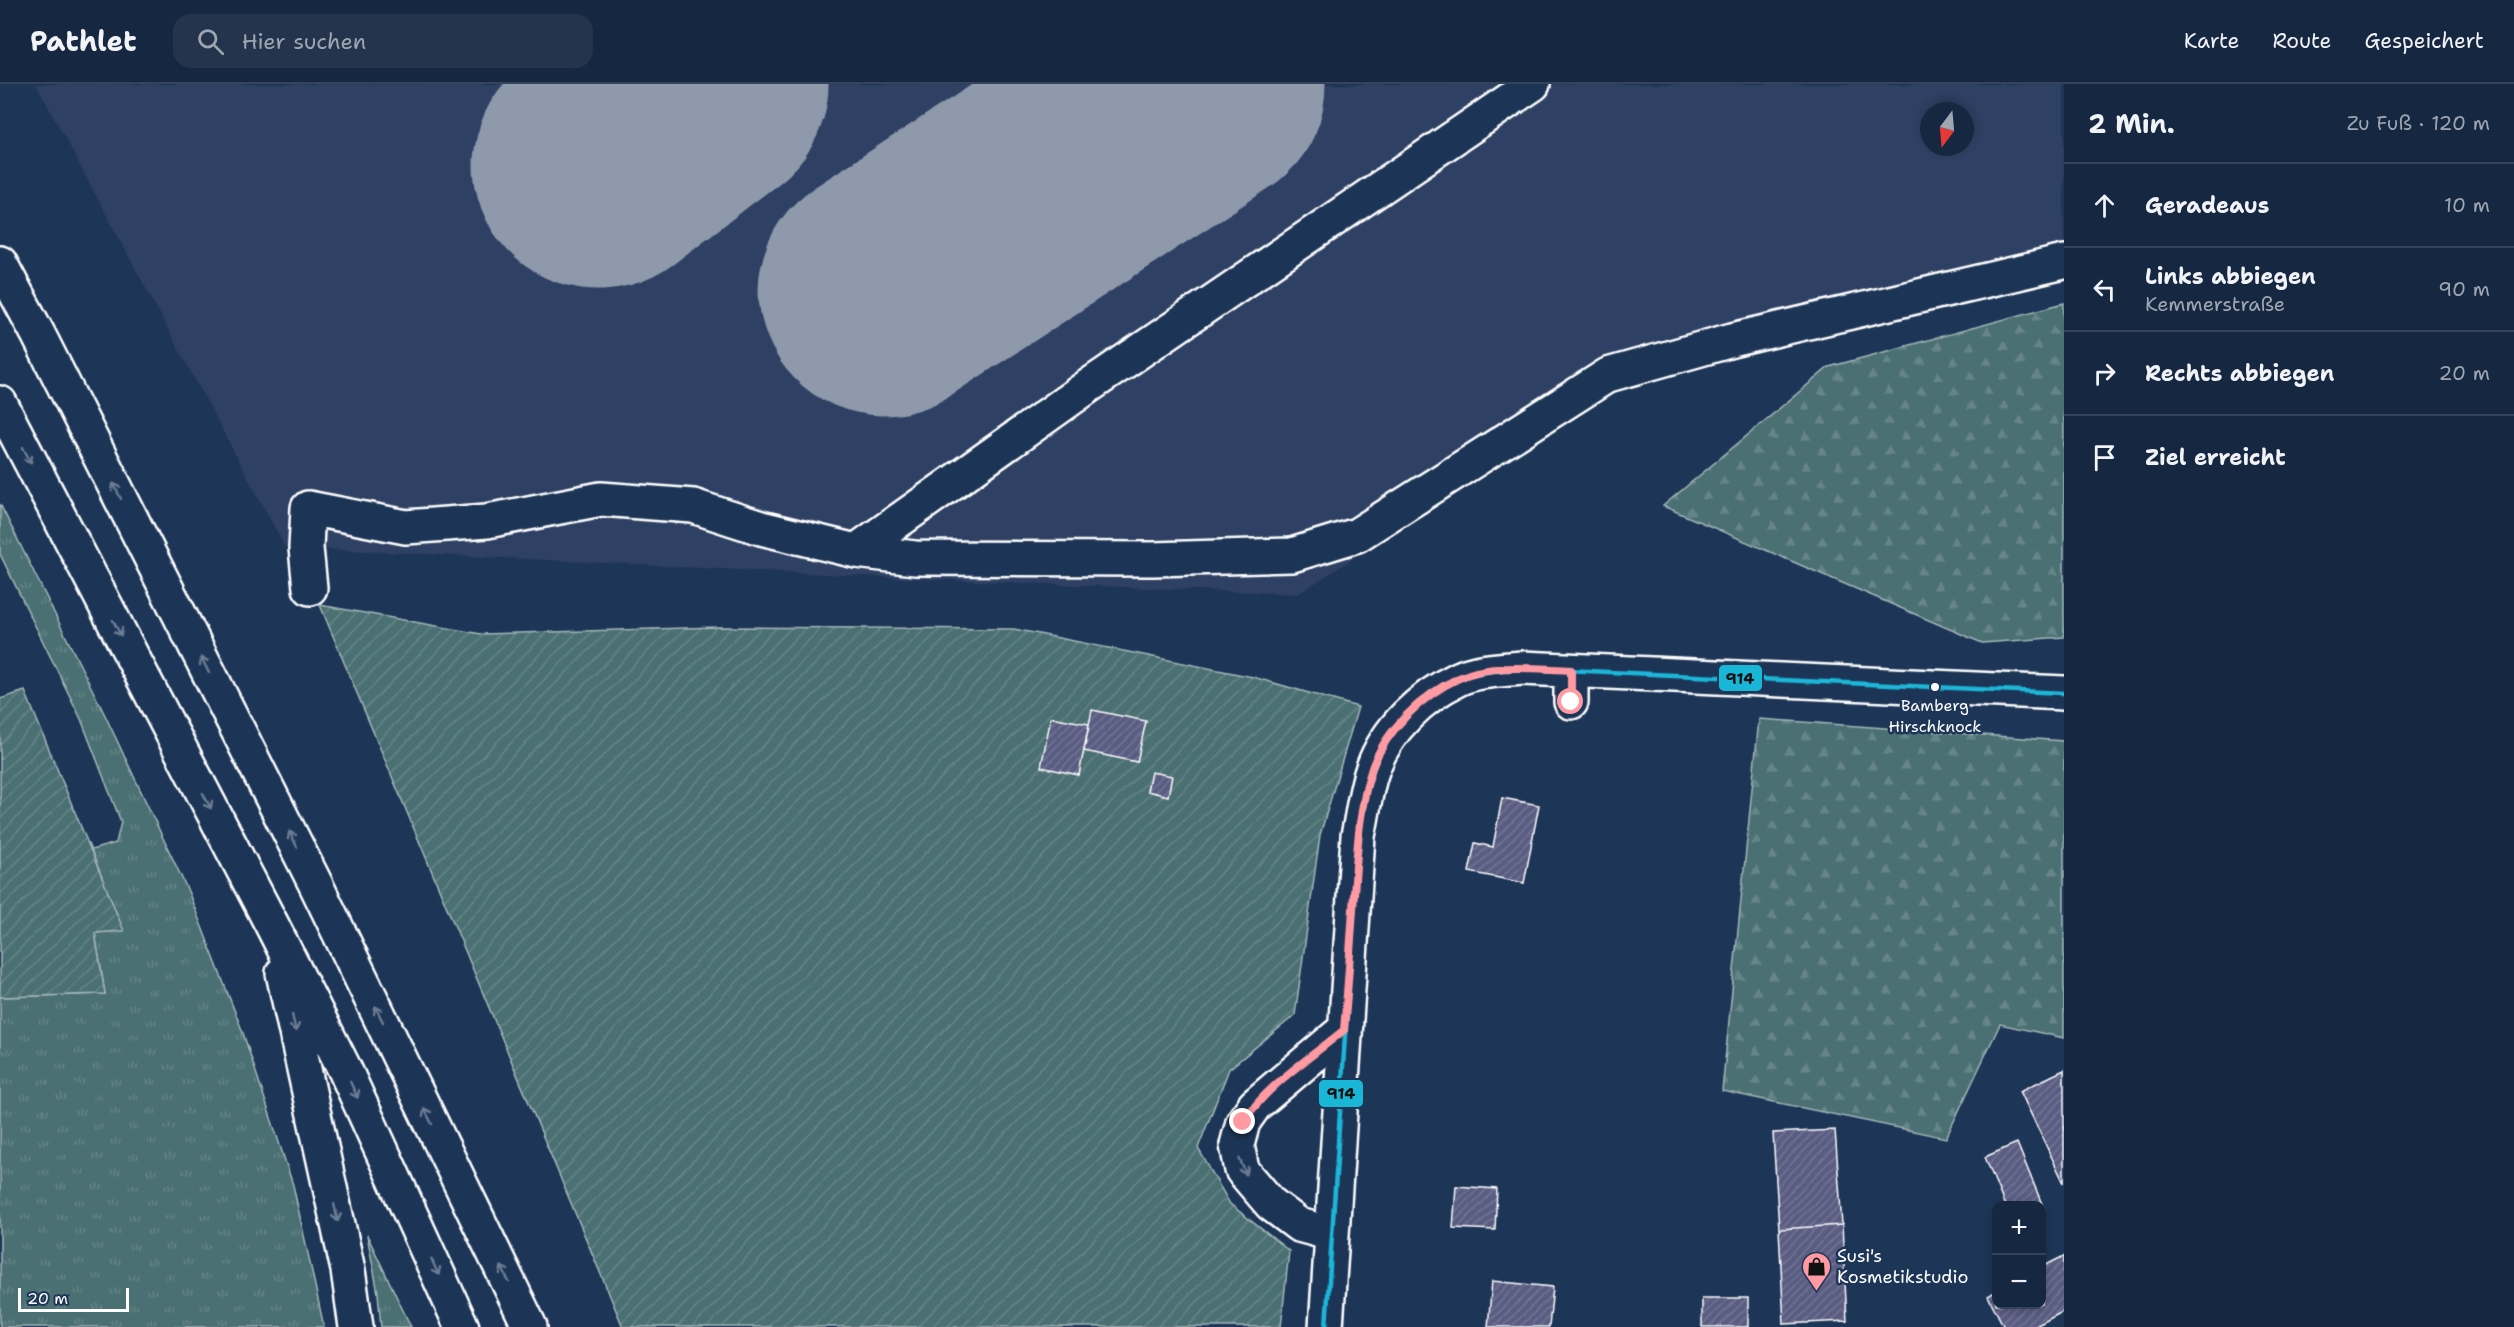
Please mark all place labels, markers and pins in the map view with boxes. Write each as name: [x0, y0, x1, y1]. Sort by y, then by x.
marker: Bamberg Hirschknock: [1929, 681, 1941, 693]
place label: Bamberg Hirschknock: [1888, 695, 1982, 737]
place label: Susi's Kosmetikstudio: [1837, 1244, 1968, 1289]
shop icon: Susi's Kosmetikstudio: [1800, 1250, 1832, 1292]

